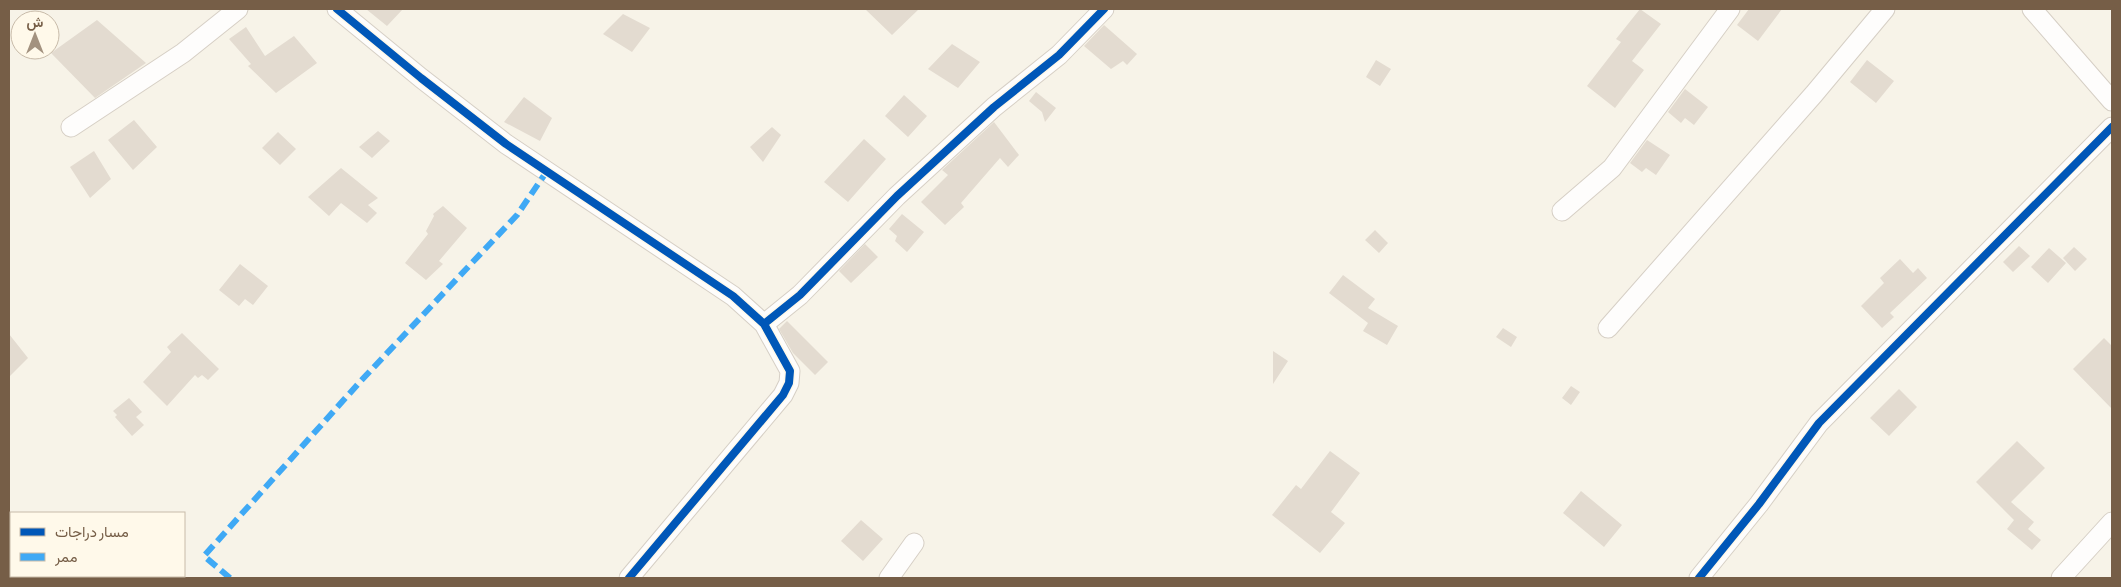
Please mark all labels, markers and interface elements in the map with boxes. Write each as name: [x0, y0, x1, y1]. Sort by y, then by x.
north arrow: [10, 10, 60, 60]
text: ش: [27, 14, 44, 31]
legend: [10, 512, 185, 577]
text: مسار دراجات: [55, 523, 129, 541]
text: ممر: [54, 548, 77, 566]

